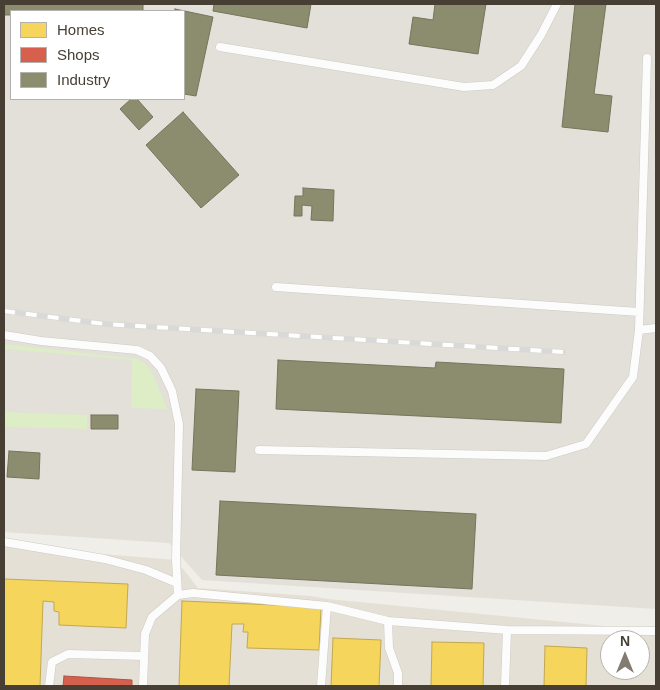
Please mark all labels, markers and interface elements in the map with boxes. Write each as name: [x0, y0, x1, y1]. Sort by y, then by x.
legend: [10, 10, 185, 100]
text: Homes: [57, 21, 105, 38]
text: Shops: [57, 46, 100, 63]
text: Industry: [57, 71, 110, 88]
north arrow: [600, 630, 650, 680]
text: N: [620, 633, 630, 649]

